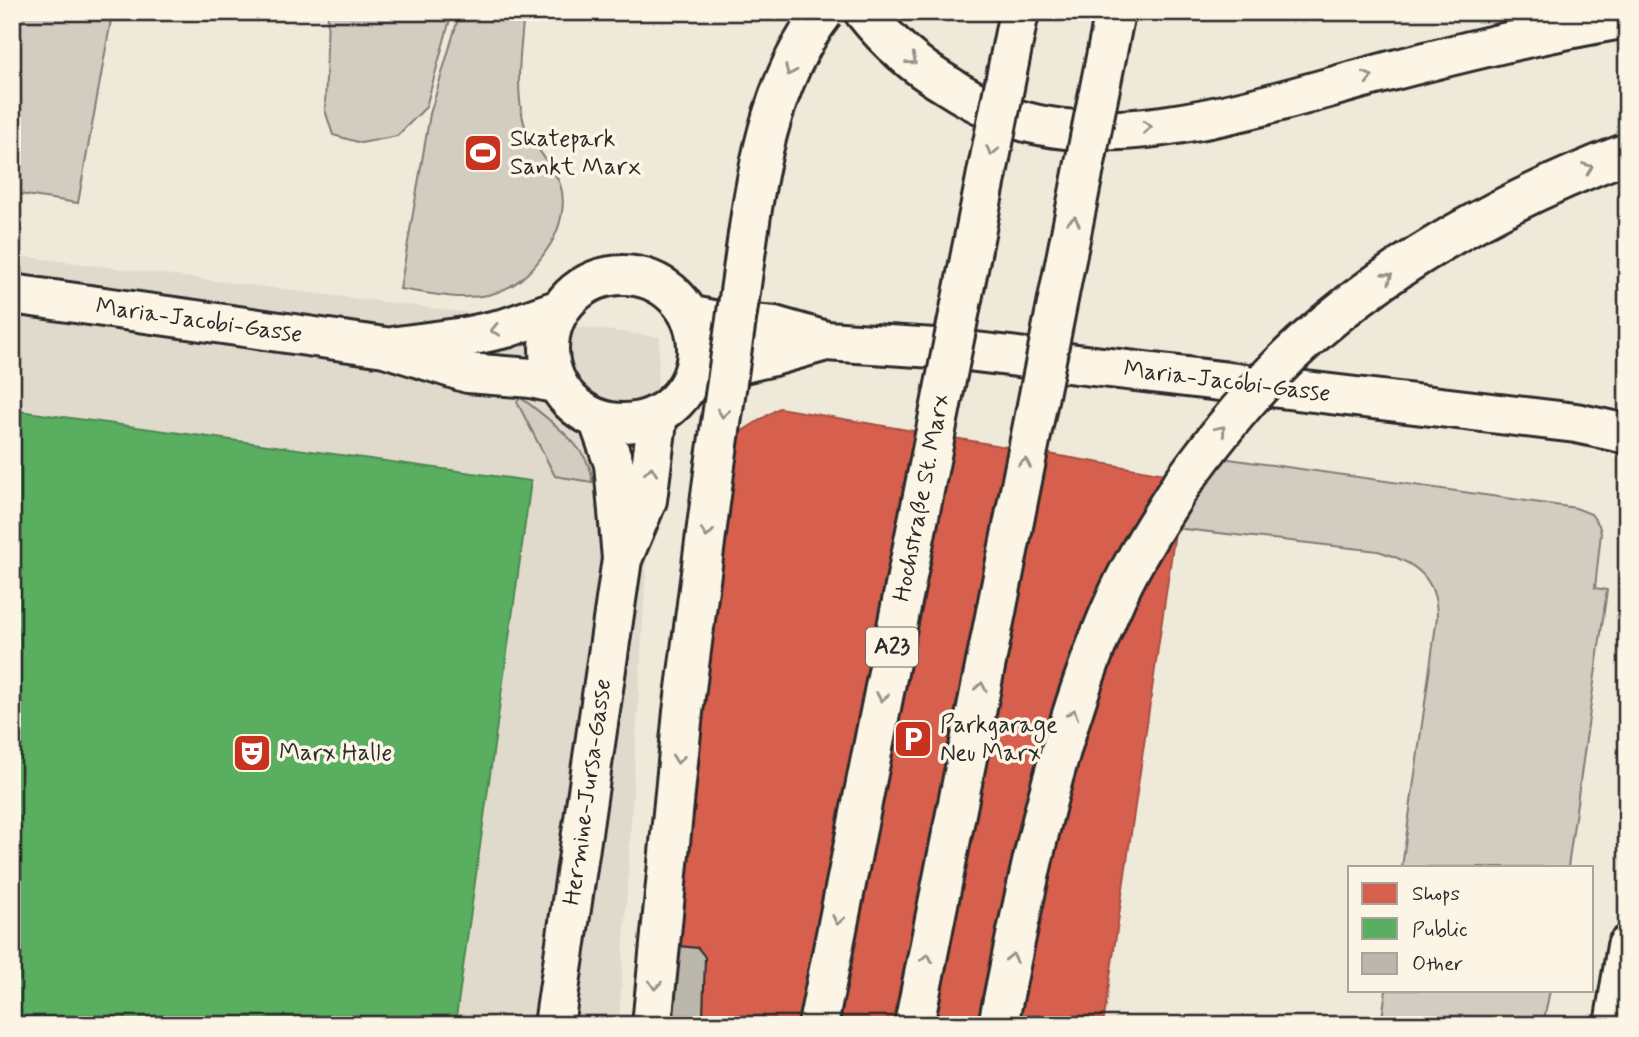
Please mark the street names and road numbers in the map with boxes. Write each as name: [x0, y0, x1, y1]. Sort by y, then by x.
street label: Maria-Jacobi-Gasse: [94, 291, 304, 351]
street label: Maria-Jacobi-Gasse: [1122, 354, 1332, 410]
street label: Hochstraße St. Marx: [887, 392, 957, 604]
road number: A23: [866, 628, 918, 666]
street label: Hermine-Jursa-Gasse: [557, 677, 619, 907]

